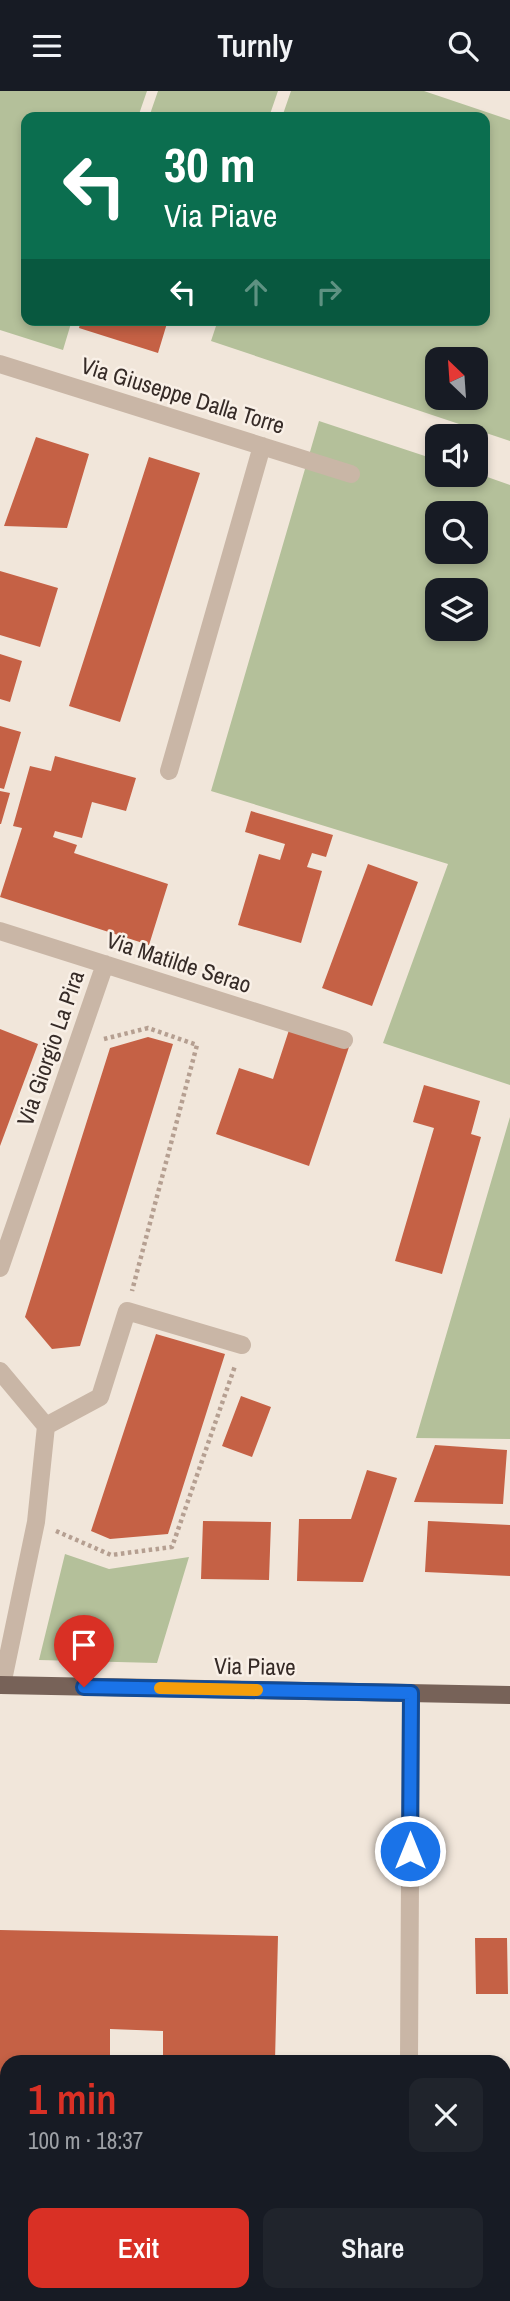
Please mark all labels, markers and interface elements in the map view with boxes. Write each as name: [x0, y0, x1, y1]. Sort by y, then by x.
text: Turnly: [217, 24, 293, 67]
icon: menu: [28, 27, 66, 65]
icon: search: [444, 27, 482, 65]
text: 30 m: [164, 131, 256, 197]
icon: left: [49, 140, 140, 231]
text: Via Piave: [164, 194, 277, 237]
icon: left: [164, 273, 202, 311]
icon: ahead: [237, 273, 275, 311]
icon: right: [310, 273, 348, 311]
north arrow: [425, 347, 488, 409]
map controls: [425, 347, 488, 641]
street label: Via Giuseppe Dalla Torre: [78, 349, 288, 441]
button: sound: [425, 424, 488, 487]
button: search: [425, 501, 488, 564]
button: layers: [425, 578, 488, 641]
street label: Via Matilde Serao: [103, 924, 255, 1000]
street label: Via Giorgio La Pira: [9, 966, 91, 1130]
pin: [54, 1615, 114, 1687]
icon: arrive: [65, 1626, 103, 1664]
street label: Via Piave: [214, 1650, 296, 1682]
position arrow: [373, 1814, 447, 1888]
text: 1 min: [28, 2071, 117, 2127]
button: close: [409, 2078, 483, 2152]
text: 100 m · 18:37: [28, 2125, 143, 2156]
button: Exit: [28, 2208, 249, 2288]
button: Share: [263, 2208, 483, 2288]

